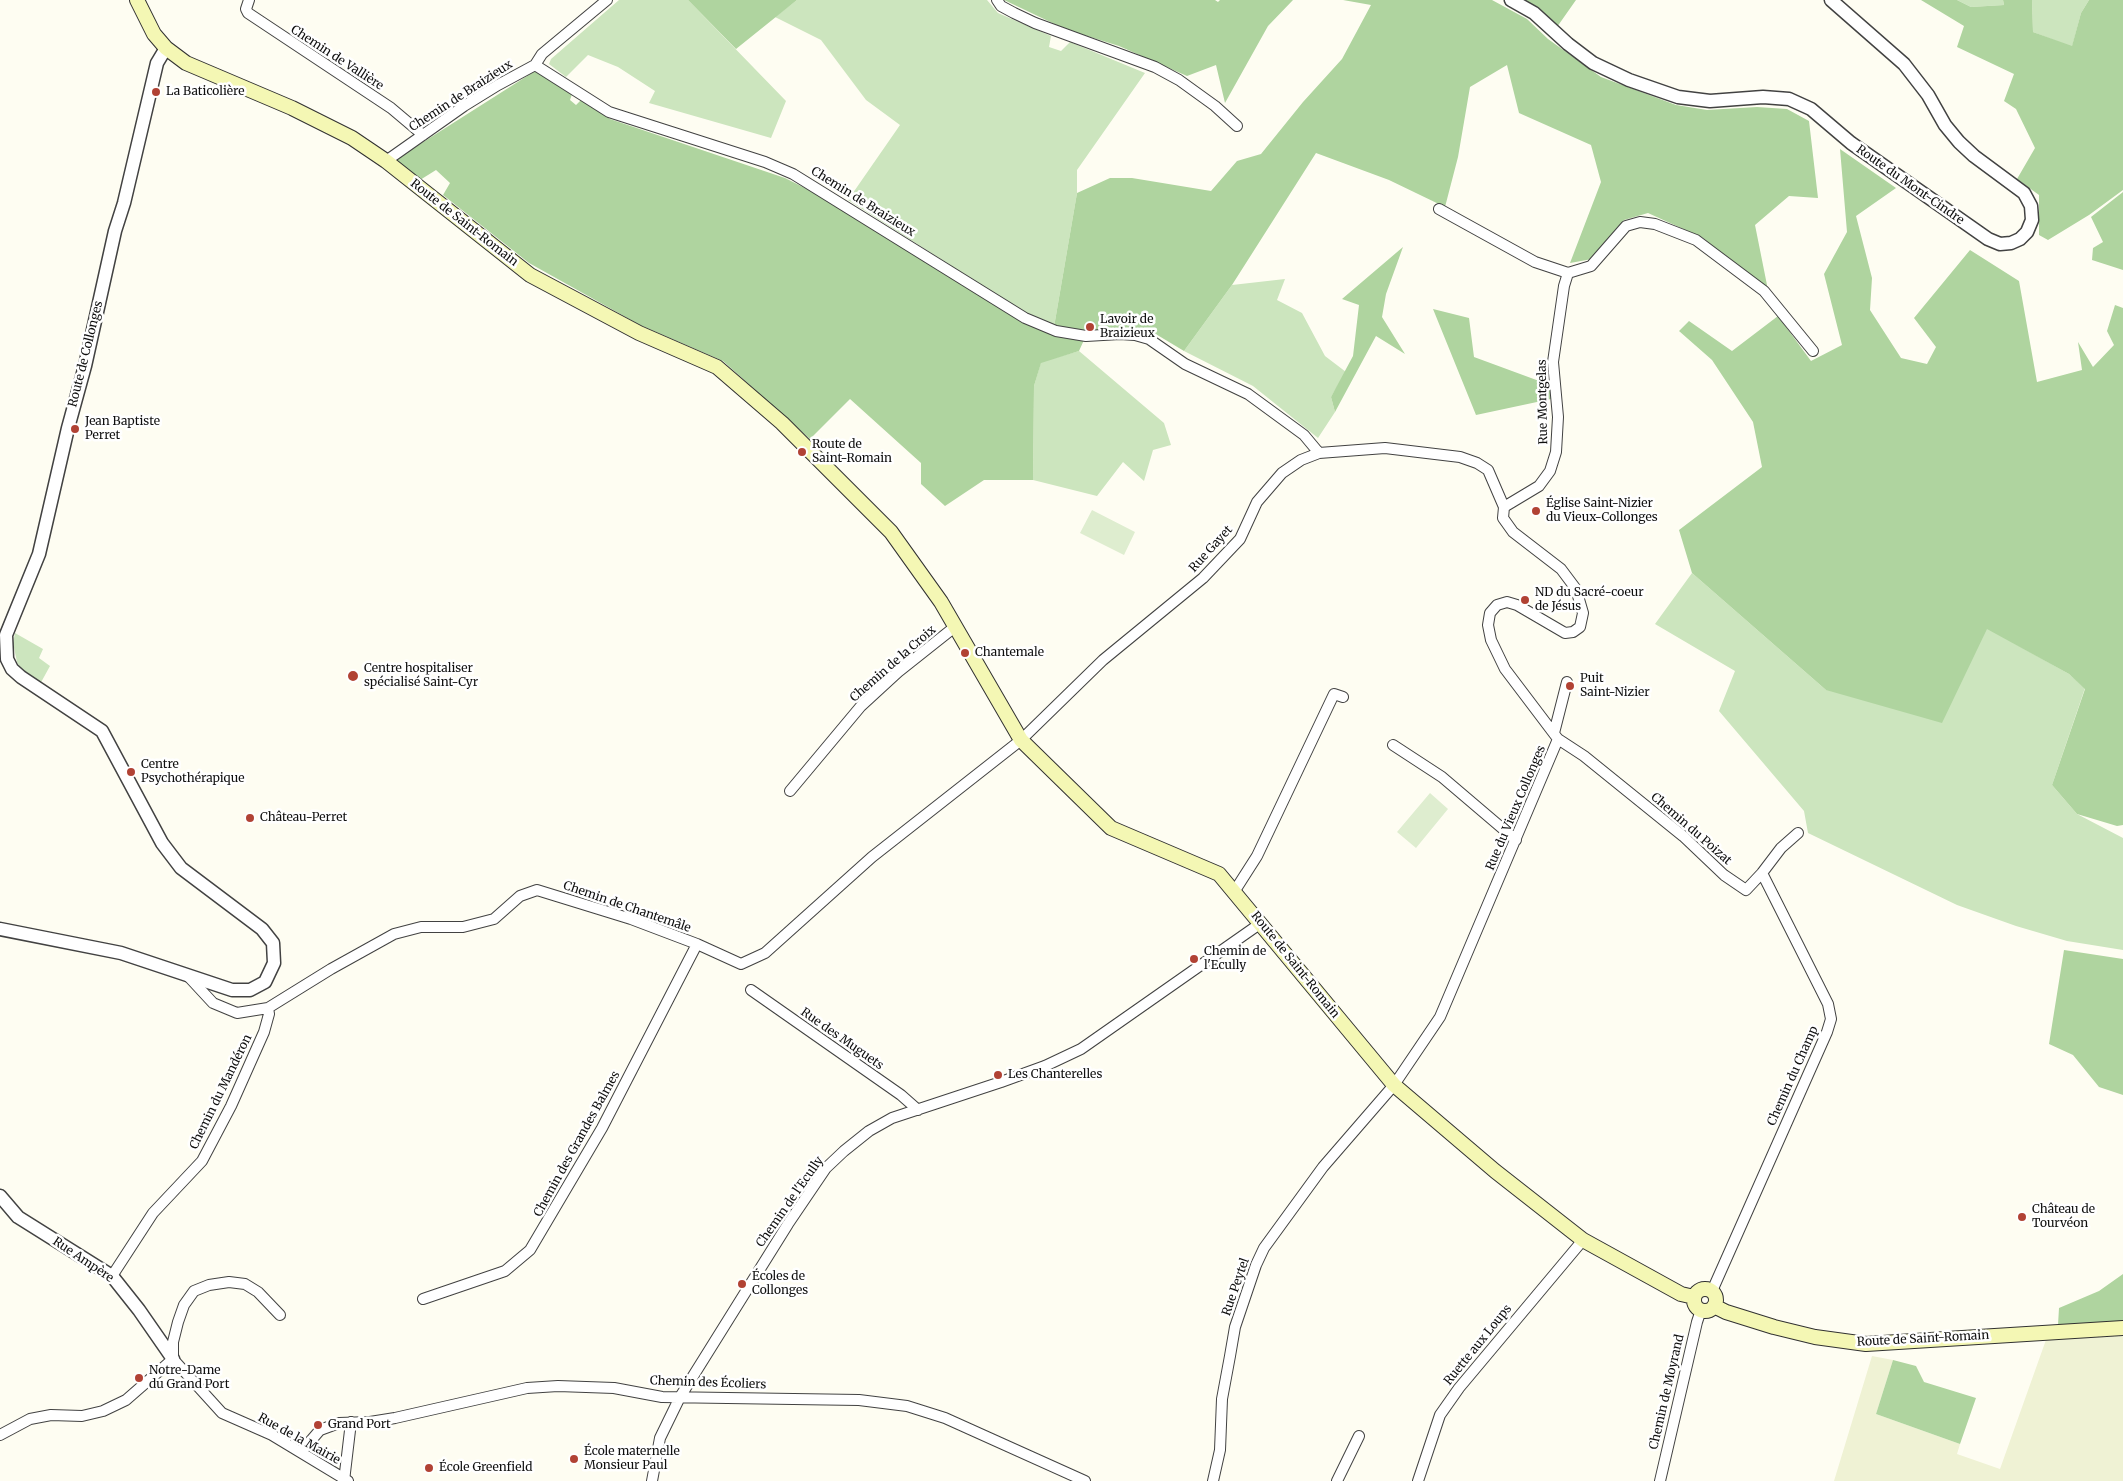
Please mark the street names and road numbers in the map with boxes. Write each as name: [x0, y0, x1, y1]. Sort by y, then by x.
street label: Chemin de Vallière: [288, 23, 386, 93]
street label: Chemin de Braizieux: [407, 57, 515, 135]
street label: Route du Mont-Cindre: [1853, 142, 1967, 228]
street label: Chemin de Braizieux: [808, 164, 918, 240]
street label: Route de Saint-Romain: [407, 177, 521, 269]
street label: Route de Collonges: [66, 299, 106, 409]
street label: Rue Montgelas: [1535, 359, 1551, 445]
street label: Rue Gayet: [1186, 523, 1236, 575]
street label: Chemin de la Croix: [847, 623, 939, 705]
street label: Rue du Vieux Collonges: [1483, 743, 1549, 873]
street label: Chemin du Poizat: [1648, 790, 1734, 868]
street label: Chemin de Chantemâle: [561, 878, 693, 936]
street label: Route de Saint-Romain: [1248, 909, 1342, 1021]
street label: Rue des Muguets: [798, 1005, 886, 1073]
street label: Chemin du Champ: [1765, 1024, 1821, 1128]
street label: Chemin du Mandéron: [187, 1032, 255, 1152]
street label: Chemin des Grandes Balmes: [531, 1069, 623, 1219]
street label: Chemin de l'Ecully: [753, 1154, 827, 1250]
street label: Rue Ampère: [50, 1234, 116, 1286]
street label: Rue Peytel: [1219, 1256, 1253, 1318]
street label: Ruette aux Loups: [1441, 1302, 1515, 1388]
street label: Route de Saint-Romain: [1856, 1328, 1990, 1350]
street label: Chemin de Moyrand: [1647, 1333, 1687, 1451]
street label: Chemin des Écoliers: [650, 1374, 766, 1392]
street label: Rue de la Mairie: [255, 1410, 343, 1468]

